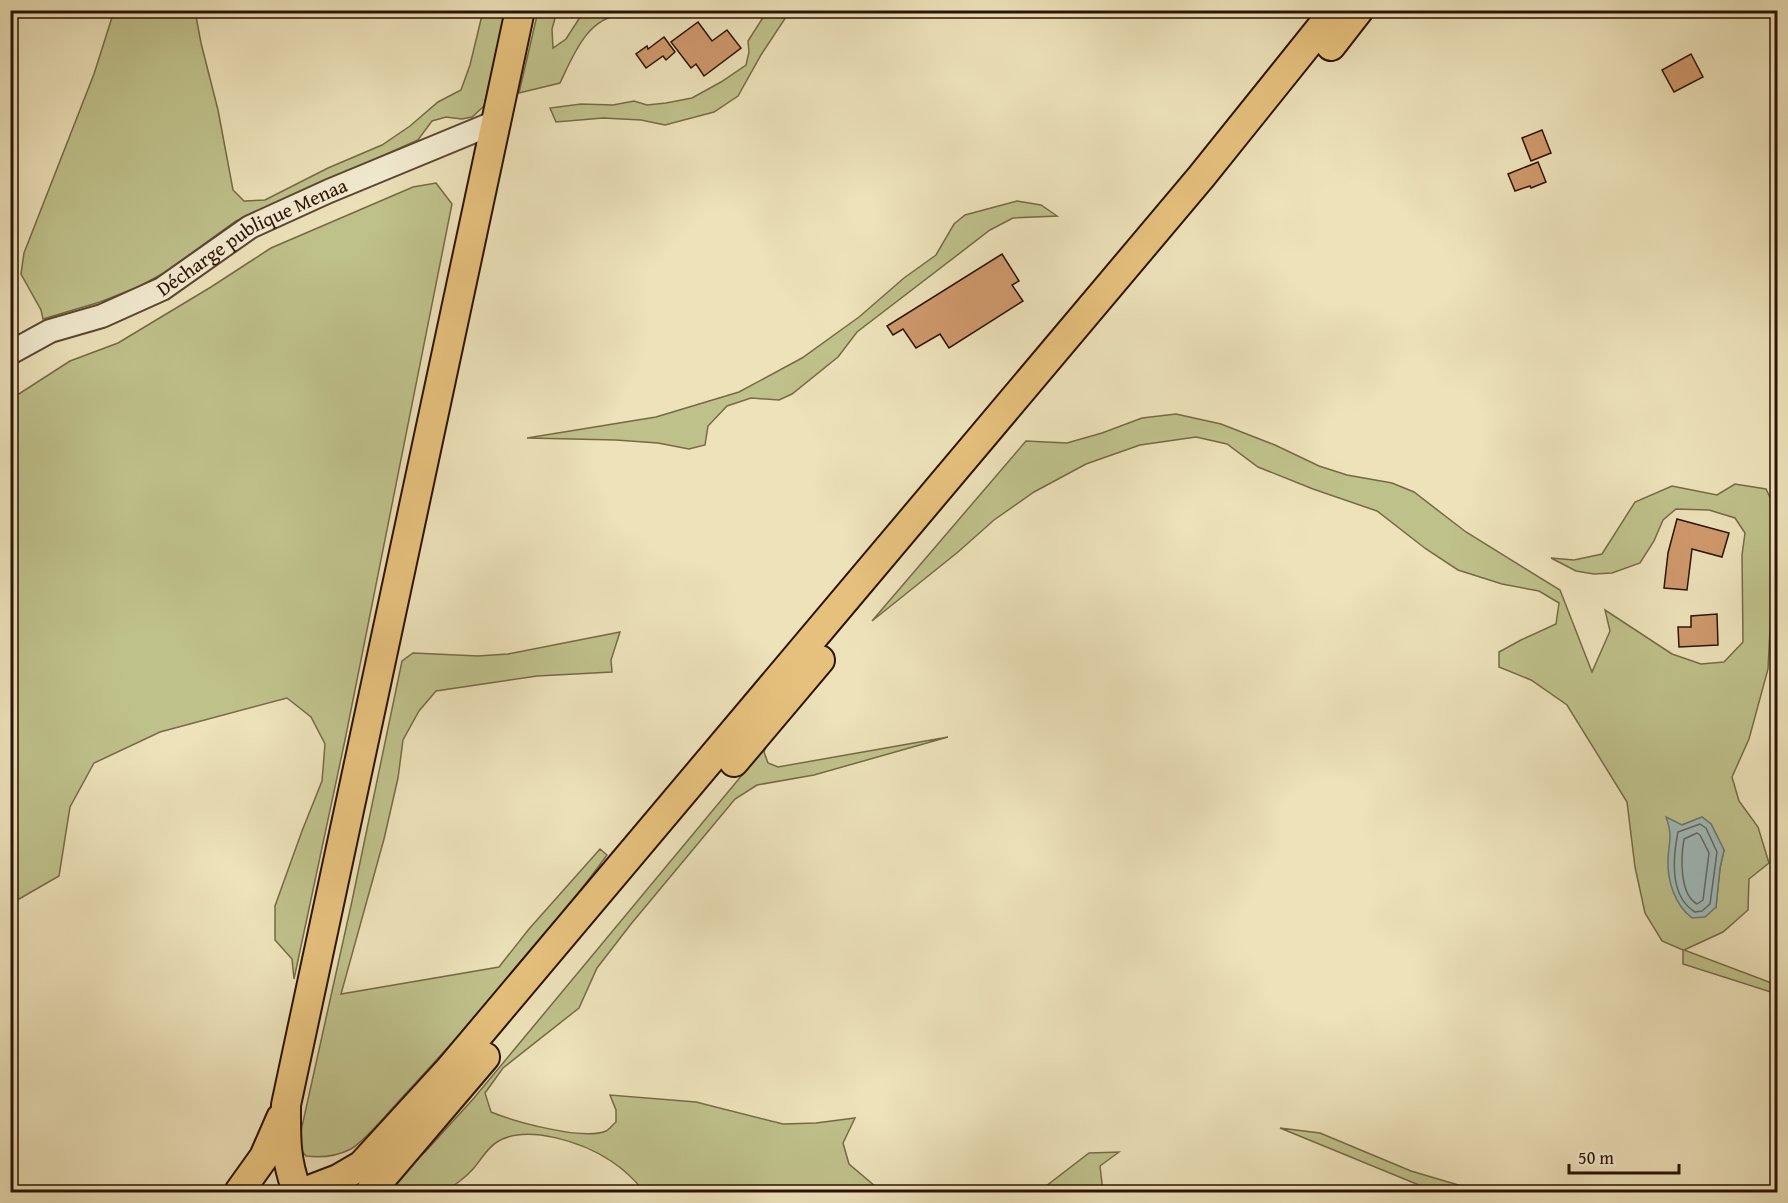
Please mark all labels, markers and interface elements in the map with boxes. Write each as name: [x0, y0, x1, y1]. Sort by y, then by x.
street label: Décharge publique Menaa: [150, 170, 352, 303]
scale bar: [1569, 1137, 1678, 1175]
text: 50 m: [1578, 1144, 1614, 1171]

